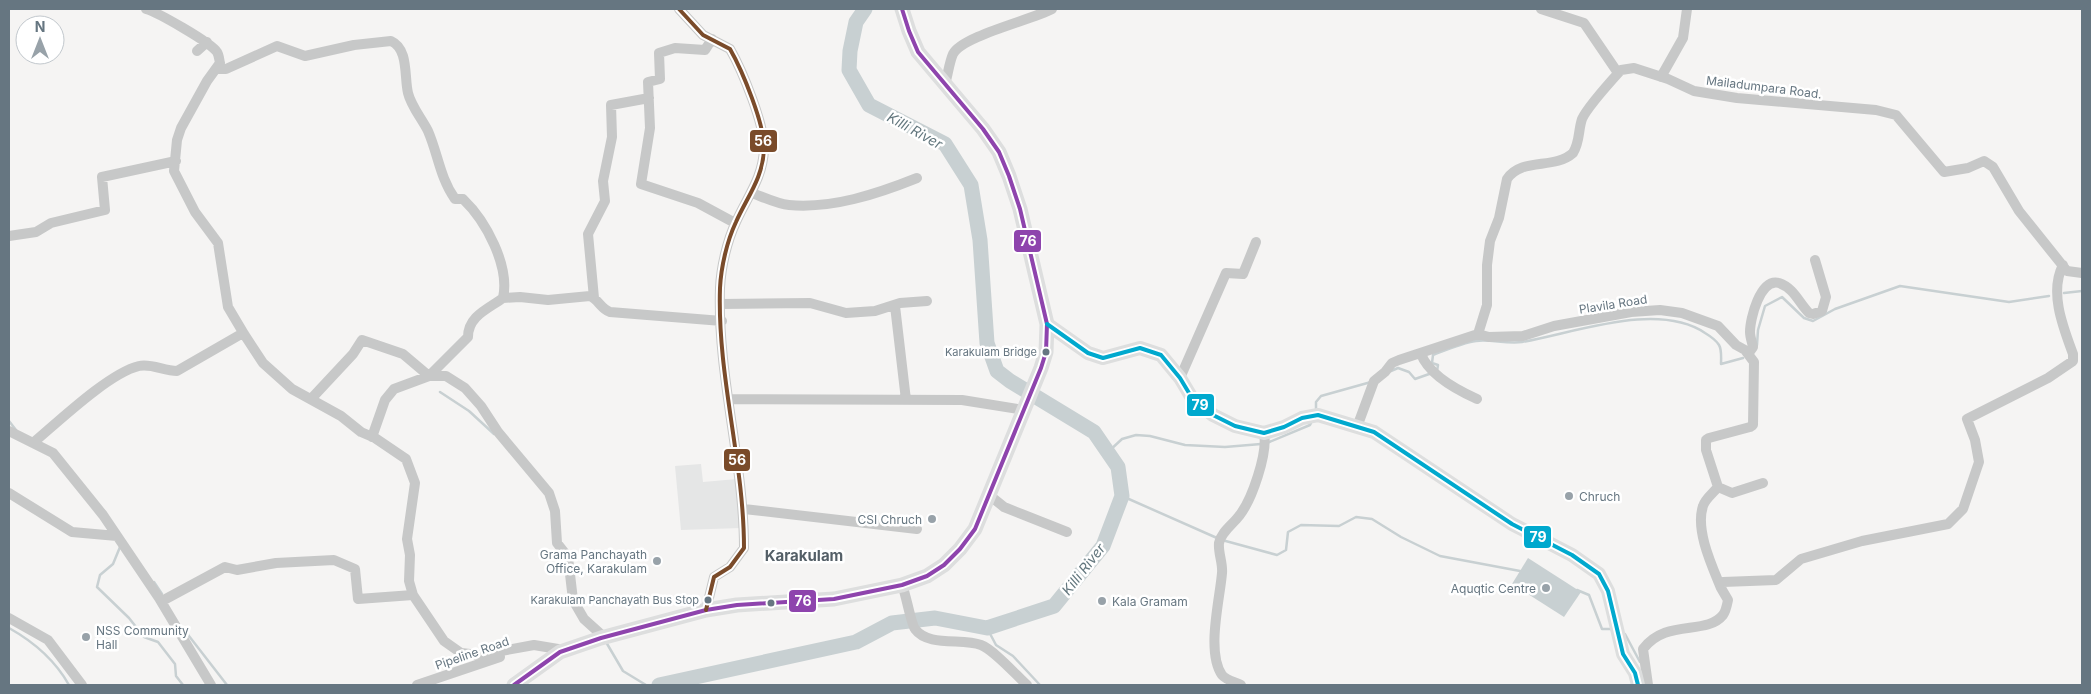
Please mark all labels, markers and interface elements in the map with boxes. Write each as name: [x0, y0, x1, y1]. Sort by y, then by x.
north arrow: [15, 15, 65, 65]
text: N: [35, 18, 45, 35]
street label: Mailadumpara Road.: [1705, 72, 1823, 102]
water label: Killi River: [884, 108, 946, 152]
line badge: 56: [749, 129, 778, 153]
text: 56: [754, 132, 772, 149]
line badge: 76: [1013, 229, 1042, 253]
text: 76: [1019, 232, 1037, 249]
street label: Plavila Road: [1578, 291, 1648, 317]
place label: Karakulam Bridge: [945, 345, 1037, 359]
marker: Karakulam Bridge: [1041, 347, 1051, 357]
line badge: 79: [1186, 393, 1215, 417]
text: 79: [1191, 396, 1209, 413]
line badge: 56: [723, 448, 751, 472]
text: 56: [728, 451, 746, 468]
place label: Chruch: [1579, 489, 1620, 504]
marker: Chruch: [1563, 490, 1575, 502]
place label: CSI Chruch: [858, 512, 922, 527]
marker: CSI Chruch: [926, 513, 938, 525]
line badge: 79: [1523, 525, 1552, 549]
text: 79: [1529, 528, 1547, 545]
water label: Killi River: [1058, 539, 1109, 598]
district label: Karakulam: [765, 546, 843, 565]
place label: Grama Panchayath Office, Karakulam: [540, 547, 647, 576]
marker: Grama Panchayath Office, Karakulam: [651, 555, 663, 567]
place label: Aquqtic Centre: [1451, 581, 1536, 596]
marker: Aquqtic Centre: [1540, 582, 1552, 594]
line badge: 76: [788, 589, 817, 613]
text: 76: [794, 592, 812, 609]
place label: Karakulam Panchayath Bus Stop: [531, 593, 699, 607]
place label: Kala Gramam: [1112, 594, 1188, 609]
marker: Karakulam Panchayath Bus Stop: [703, 595, 713, 605]
marker: Kala Gramam: [1096, 595, 1108, 607]
unlabelled marker: [766, 598, 776, 608]
place label: NSS Community Hall: [96, 623, 189, 652]
marker: NSS Community Hall: [80, 631, 92, 643]
street label: Pipeline Road: [433, 633, 511, 673]

